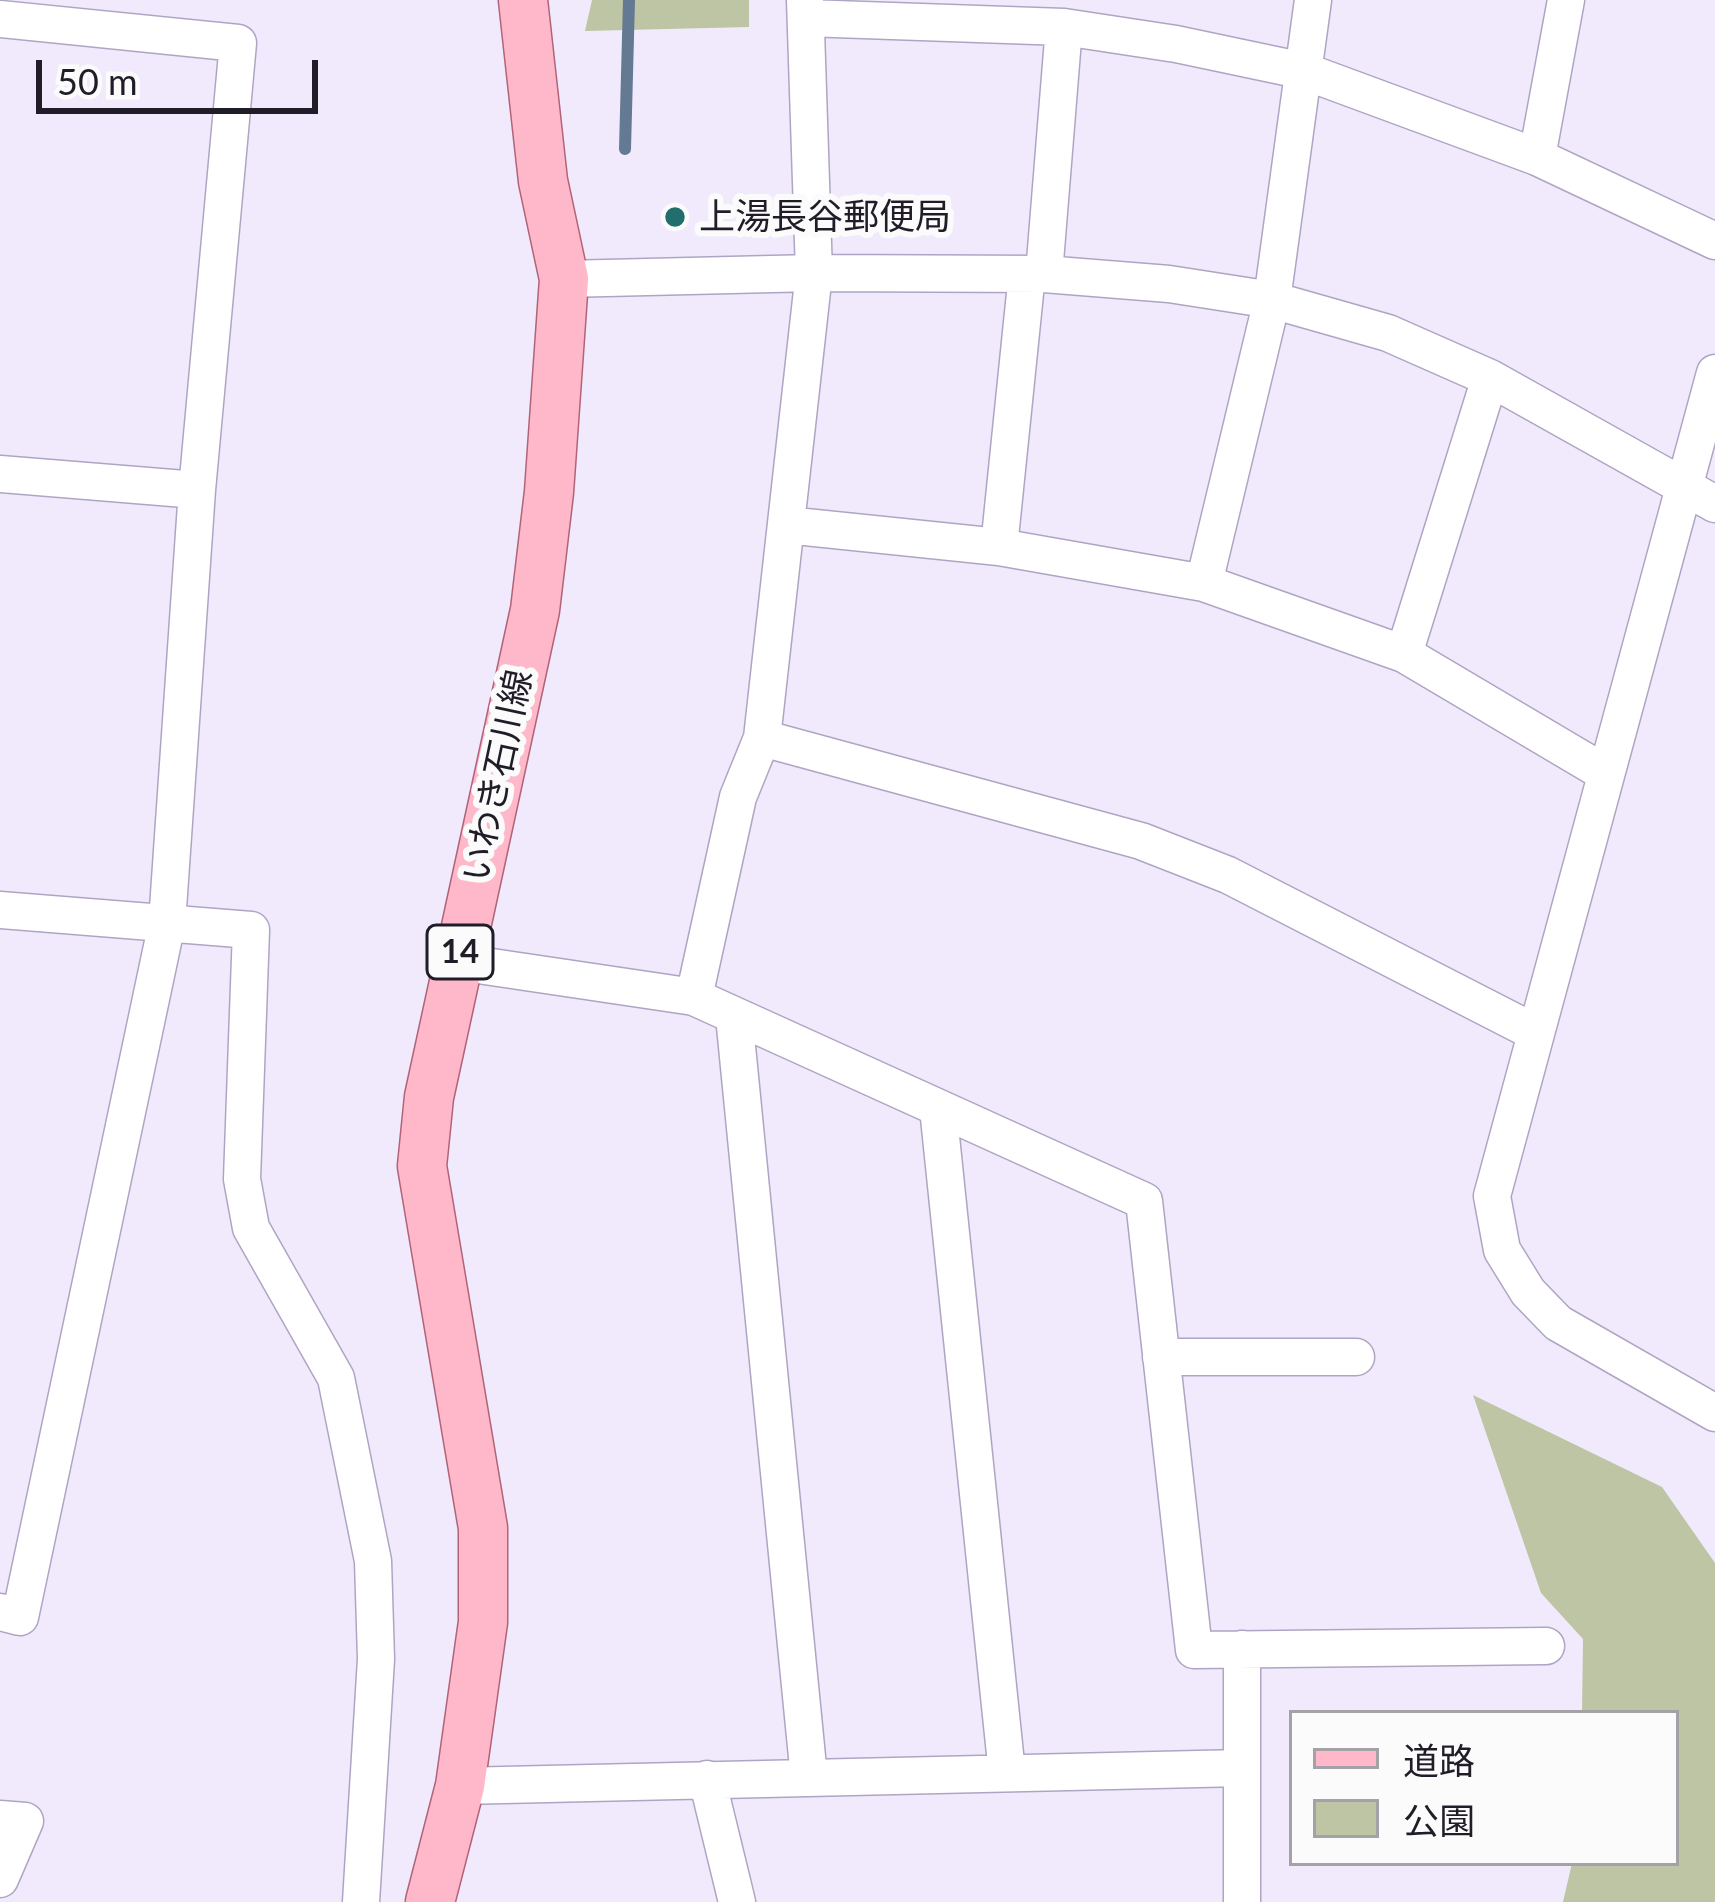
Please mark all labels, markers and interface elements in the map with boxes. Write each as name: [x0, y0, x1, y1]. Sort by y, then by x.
scale bar: [42, 36, 324, 110]
text: 50 m: [57, 59, 138, 103]
place label: 上湯長谷郵便局: [699, 195, 951, 239]
marker: 上湯長谷郵便局: [662, 204, 688, 230]
street label: いわき石川線: [454, 666, 542, 886]
road number: 14: [427, 925, 493, 979]
legend: [1289, 1710, 1679, 1866]
text: 道路: [1403, 1738, 1475, 1782]
text: 公園: [1403, 1798, 1475, 1842]

